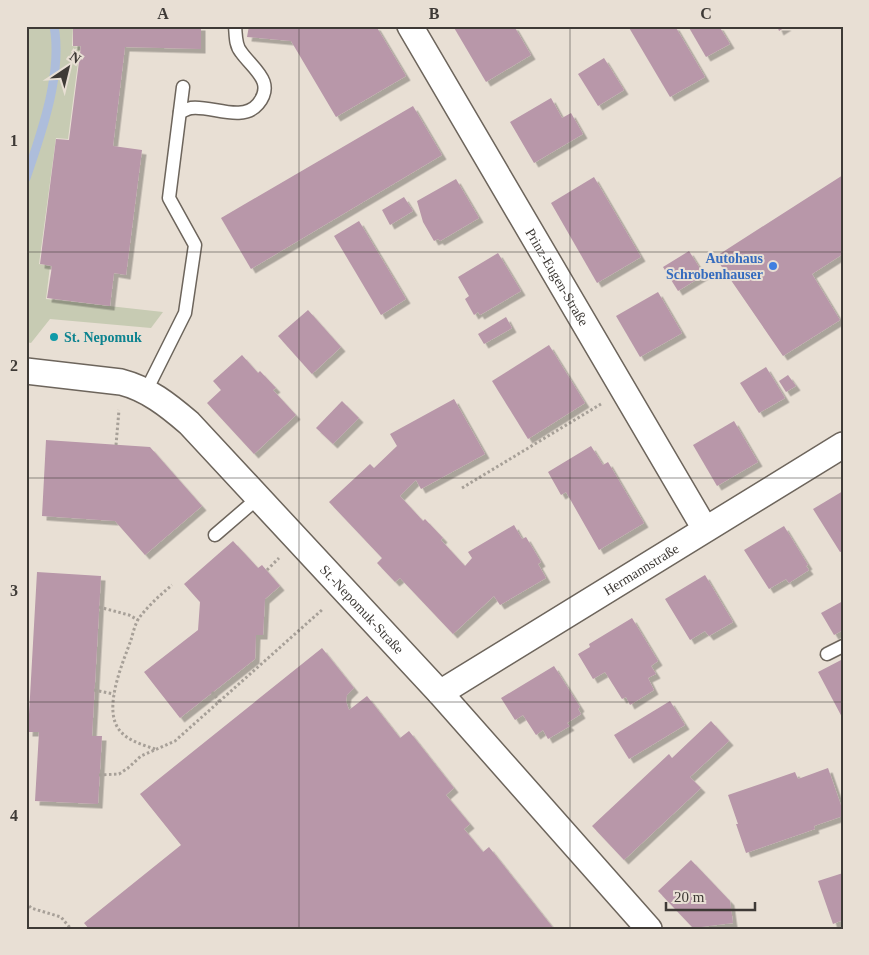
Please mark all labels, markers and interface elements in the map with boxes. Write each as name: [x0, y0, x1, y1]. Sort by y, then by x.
text: A: [157, 5, 169, 22]
text: B: [429, 5, 440, 22]
text: C: [700, 5, 712, 22]
north arrow: [42, 42, 92, 92]
text: N: [67, 49, 84, 67]
text: 1: [10, 132, 18, 149]
street label: Prinz-Eugen-Straße: [522, 226, 591, 329]
place label: Autohaus Schrobenhauser: [666, 251, 764, 282]
marker: Autohaus Schrobenhauser: [767, 260, 779, 272]
place label: St. Nepomuk: [64, 330, 142, 345]
marker: St. Nepomuk: [48, 331, 60, 343]
text: 2: [10, 357, 18, 374]
street label: Hermannstraße: [601, 541, 682, 599]
street label: St.-Nepomuk-Straße: [317, 562, 407, 657]
text: 3: [10, 582, 18, 599]
text: 4: [10, 807, 18, 824]
scale bar: [666, 880, 755, 912]
text: 20 m: [674, 889, 705, 905]

